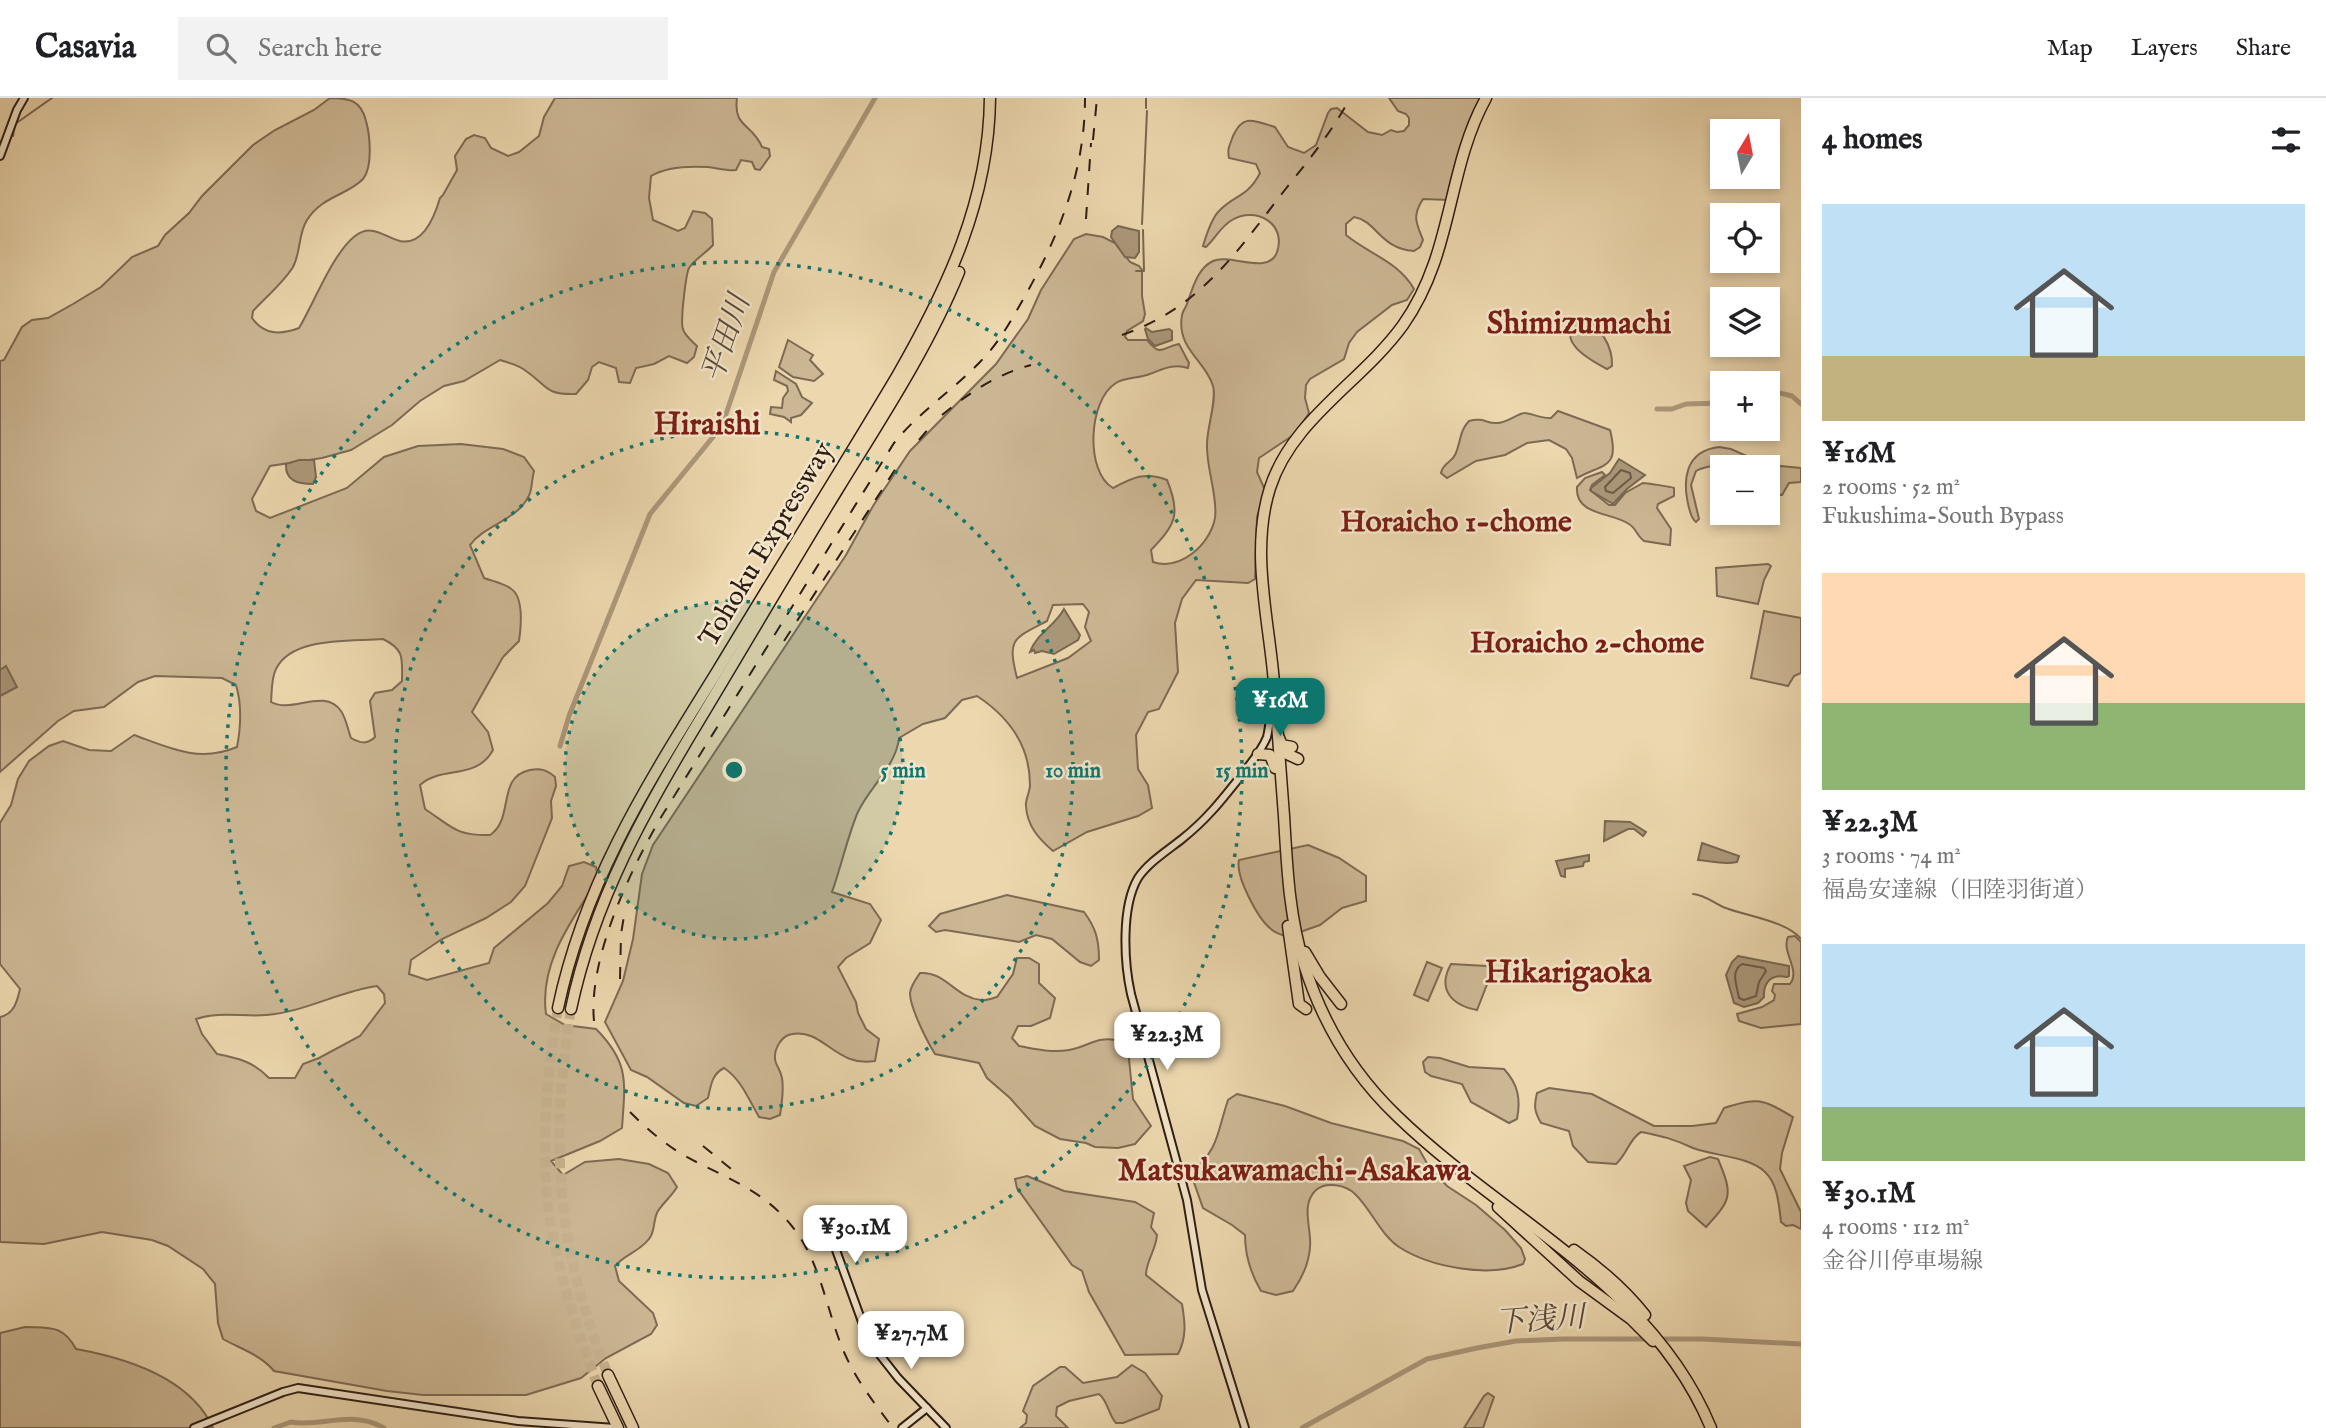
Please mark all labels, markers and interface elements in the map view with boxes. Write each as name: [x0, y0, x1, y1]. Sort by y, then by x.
search box: [178, 17, 668, 80]
text: Casavia: [35, 27, 136, 69]
icon: search: [202, 29, 240, 67]
text: Search here: [258, 32, 382, 65]
text: Map: [2047, 33, 2093, 64]
text: Layers: [2131, 33, 2198, 64]
text: Share: [2236, 33, 2291, 64]
north arrow: [1710, 119, 1780, 189]
map controls: [1710, 119, 1780, 525]
text: 4 homes: [1822, 121, 1923, 159]
icon: filters: [2267, 121, 2305, 159]
button: locate: [1710, 203, 1780, 273]
icon: home: [2001, 250, 2127, 376]
water label: 平田川: [694, 287, 761, 388]
button: layers: [1710, 287, 1780, 357]
district label: Shimizumachi: [1487, 304, 1672, 345]
button: +: [1710, 371, 1780, 441]
district label: Hiraishi: [653, 405, 761, 446]
text: ¥16M: [1822, 435, 1896, 473]
street label: Tohoku Expressway: [692, 436, 842, 654]
button: −: [1710, 455, 1780, 525]
text: 2 rooms · 52 m²: [1822, 473, 1960, 502]
text: Fukushima-South Bypass: [1822, 502, 2064, 531]
district label: Horaicho 1-chome: [1340, 504, 1572, 542]
icon: home: [2001, 618, 2127, 744]
district label: Horaicho 2-chome: [1470, 625, 1704, 663]
pin: ¥16M: [1239, 678, 1321, 738]
text: ¥16M: [1252, 686, 1308, 715]
centre of rings: [722, 758, 746, 782]
text: 5 min: [880, 758, 926, 785]
text: 10 min: [1045, 758, 1101, 785]
text: 15 min: [1215, 758, 1269, 785]
text: ¥22.3M: [1822, 804, 1918, 842]
text: 3 rooms · 74 m²: [1822, 842, 1961, 871]
text: 福島安達線（旧陸羽街道）: [1822, 876, 2098, 905]
district label: Hikarigaoka: [1485, 953, 1652, 994]
icon: home: [2001, 989, 2127, 1115]
pin: ¥22.3M: [1110, 1012, 1224, 1072]
text: ¥22.3M: [1130, 1020, 1204, 1049]
district label: Matsukawamachi-Asakawa: [1118, 1151, 1472, 1192]
text: ¥30.1M: [1822, 1175, 1916, 1213]
pin: ¥30.1M: [798, 1206, 912, 1265]
text: ¥30.1M: [819, 1213, 891, 1242]
text: 4 rooms · 112 m²: [1822, 1213, 1970, 1242]
text: 金谷川停車場線: [1822, 1247, 1983, 1276]
water label: 下浅川: [1494, 1299, 1589, 1343]
pin: ¥27.7M: [854, 1312, 968, 1371]
text: ¥27.7M: [874, 1319, 948, 1348]

